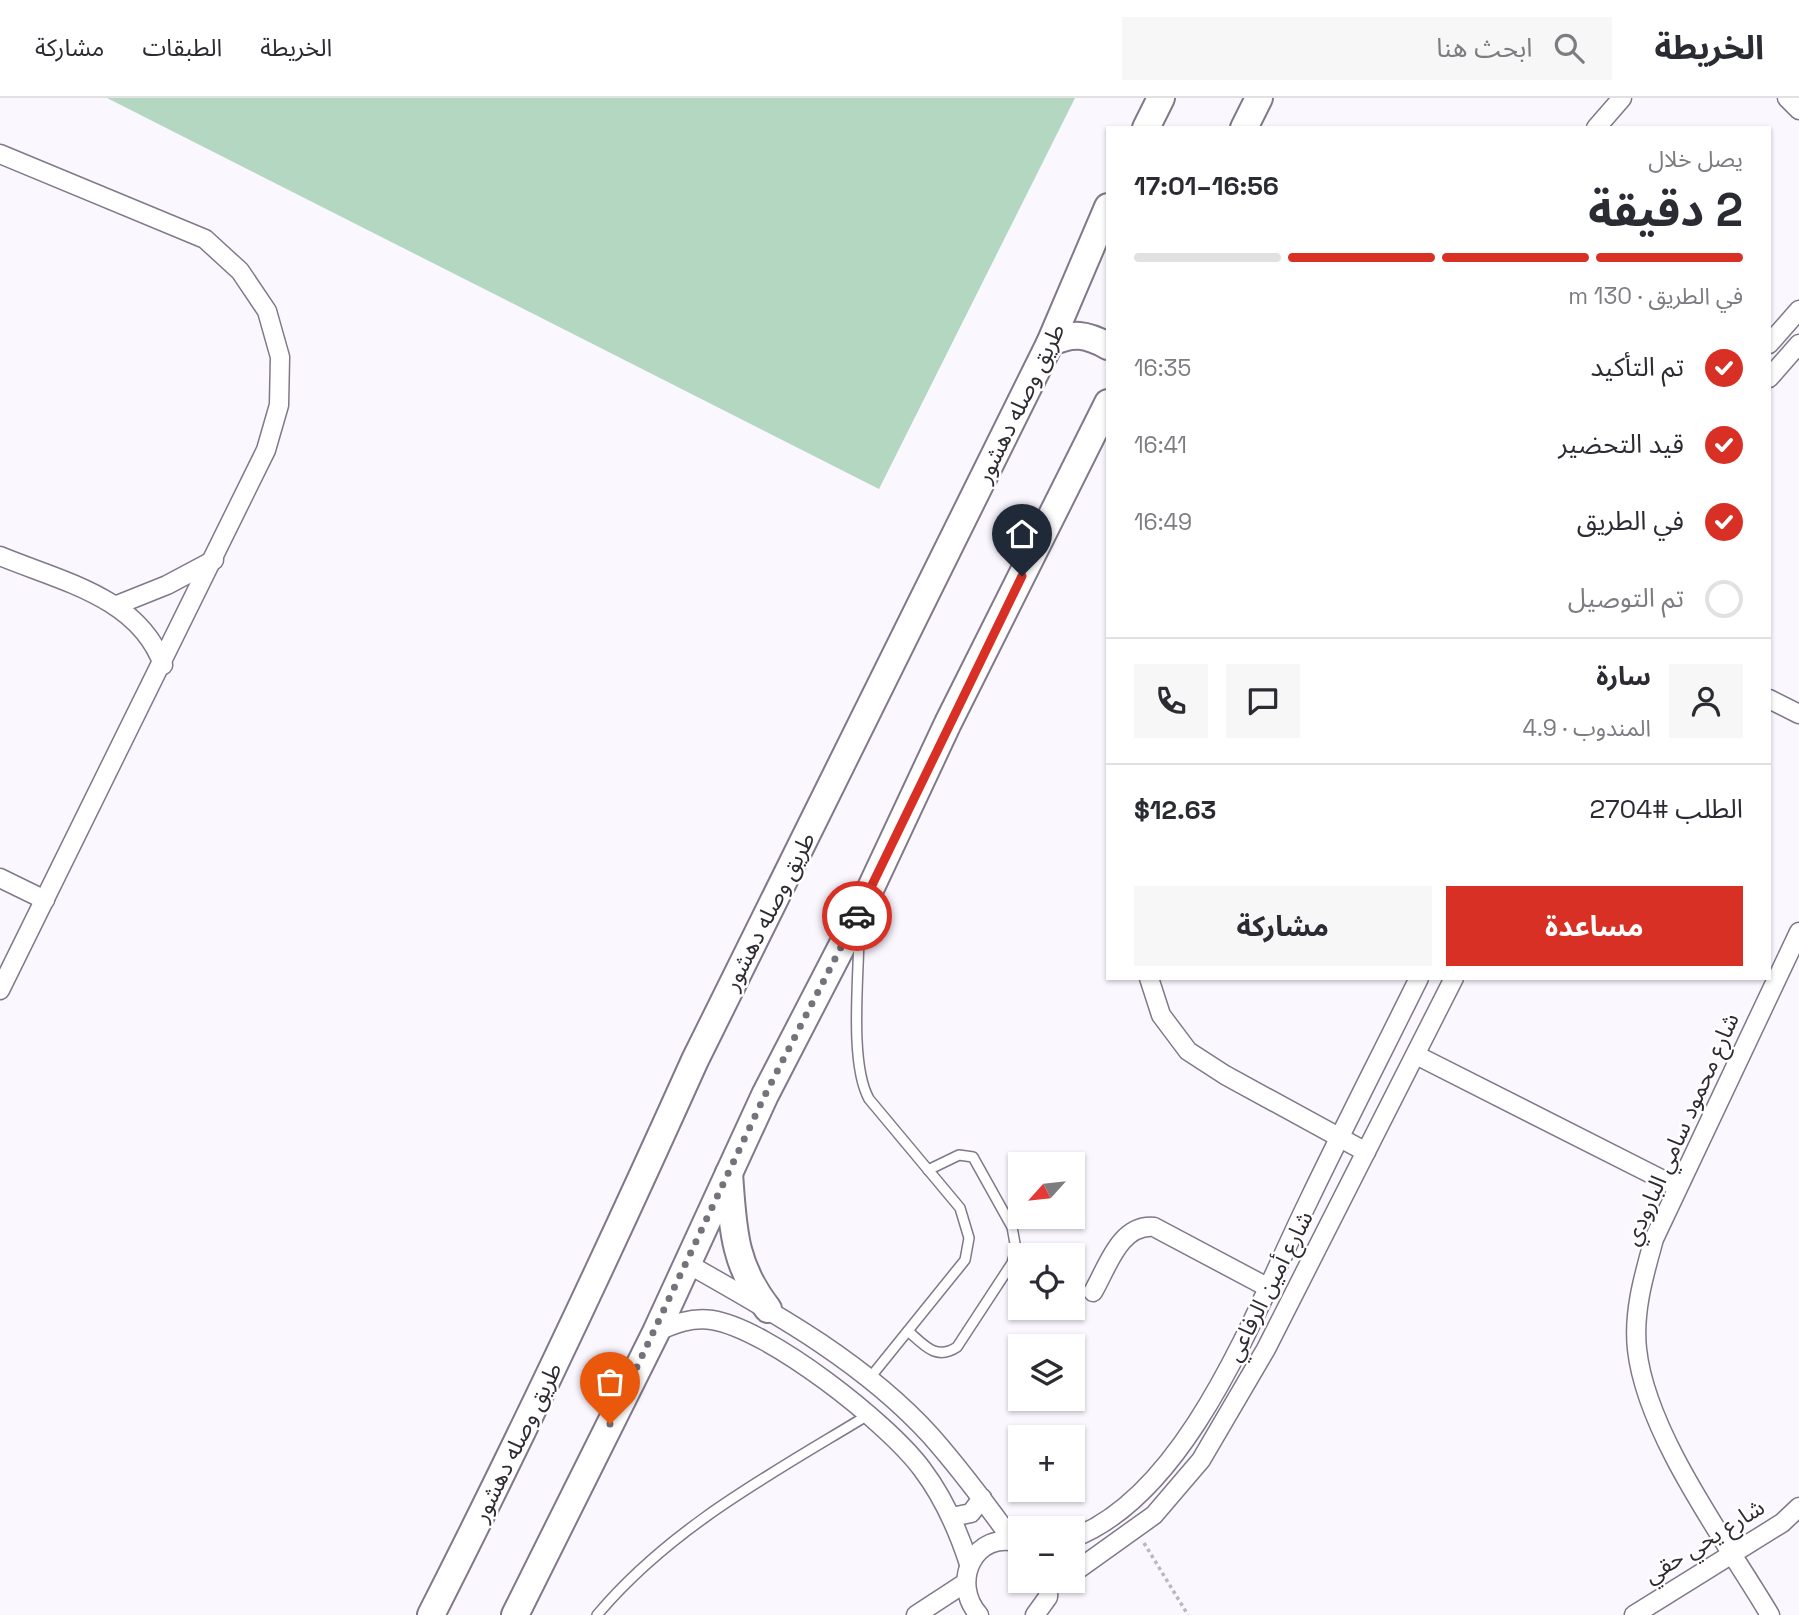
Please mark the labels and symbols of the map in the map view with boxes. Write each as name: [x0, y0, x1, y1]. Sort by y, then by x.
street label: طريق وصله دهشور: [968, 318, 1071, 488]
pin: [992, 504, 1052, 576]
street label: طريق وصله دهشور: [716, 827, 822, 996]
courier: [822, 881, 892, 951]
street label: شارع محمود سامي البارودي: [1616, 1008, 1748, 1251]
north arrow: [1008, 1152, 1085, 1228]
street label: شارع أمين الرفاعي: [1218, 1206, 1322, 1367]
pin: [580, 1352, 640, 1424]
street label: طريق وصله دهشور: [465, 1357, 568, 1527]
street label: شارع يحي حقي: [1638, 1492, 1771, 1592]

